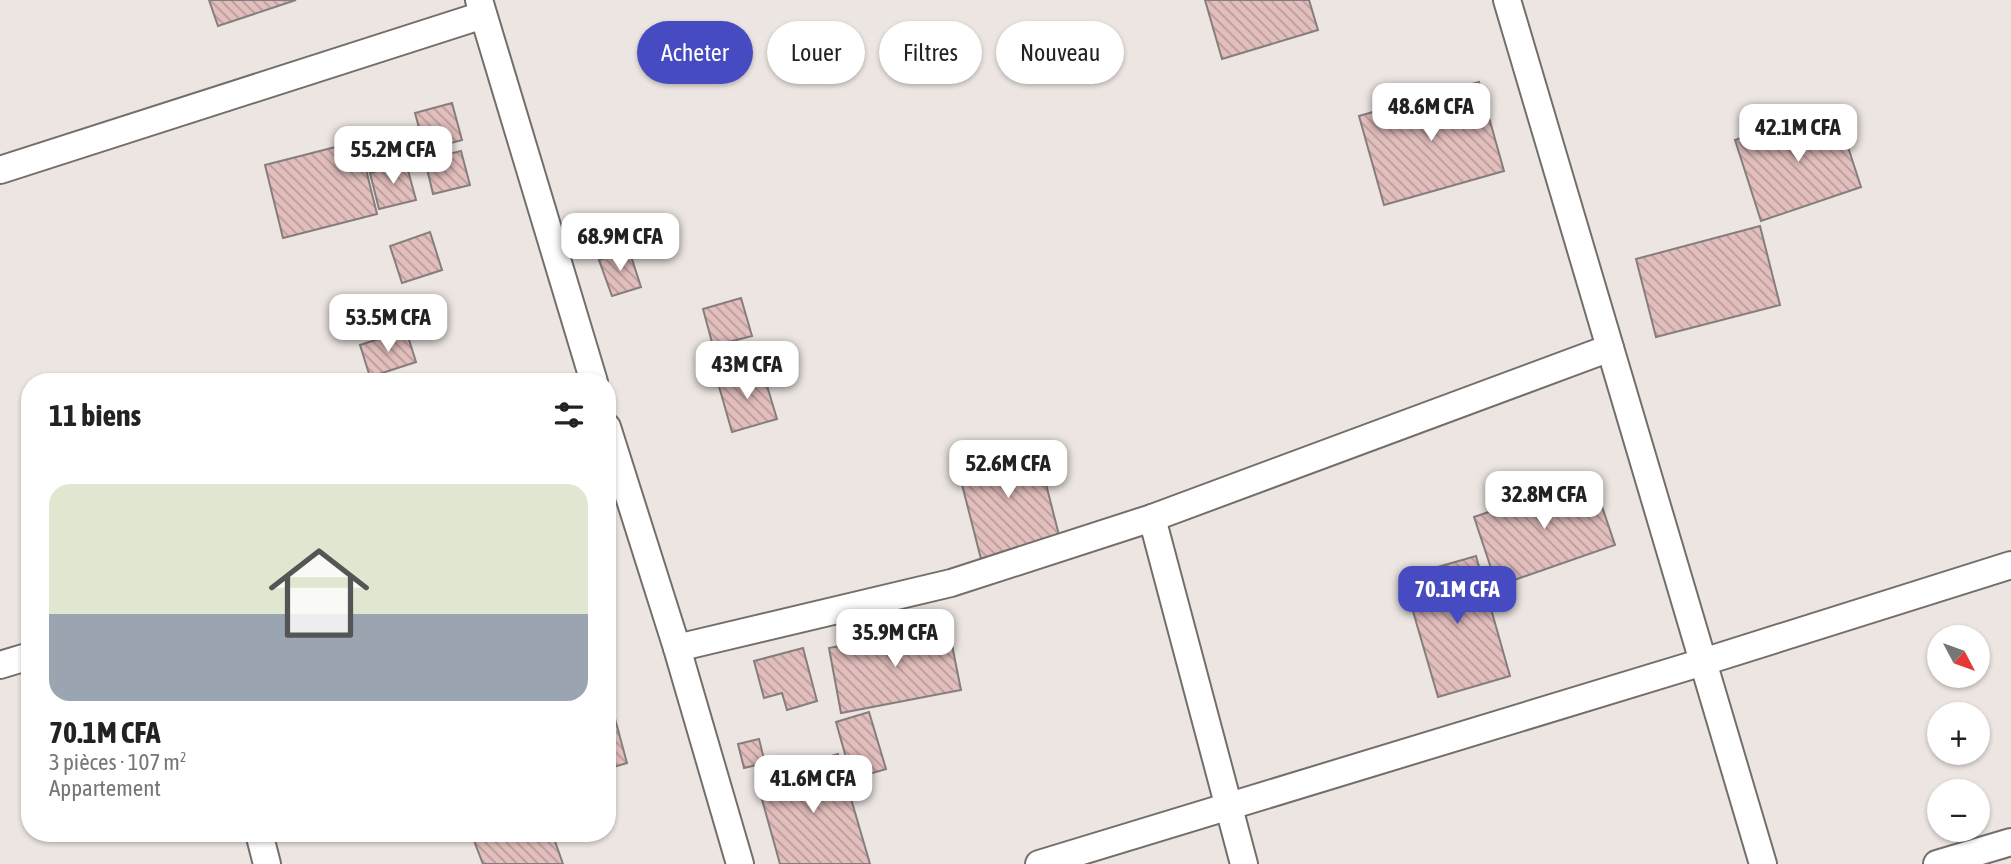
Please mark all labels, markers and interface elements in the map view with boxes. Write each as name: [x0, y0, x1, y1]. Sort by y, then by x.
chip: Acheter: [637, 21, 753, 84]
chip: Louer: [767, 21, 865, 84]
chip: Filtres: [879, 21, 982, 84]
chip: Nouveau: [996, 21, 1124, 84]
pin: 48.6M CFA: [1351, 83, 1511, 143]
text: 48.6M CFA: [1388, 93, 1474, 119]
pin: 42.1M CFA: [1718, 104, 1878, 164]
text: 42.1M CFA: [1755, 114, 1841, 140]
pin: 55.2M CFA: [313, 127, 473, 186]
text: 55.2M CFA: [350, 136, 436, 162]
pin: 68.9M CFA: [540, 214, 700, 273]
text: 68.9M CFA: [577, 223, 663, 249]
pin: 53.5M CFA: [308, 294, 468, 354]
text: 53.5M CFA: [345, 304, 431, 330]
pin: 43M CFA: [682, 342, 812, 401]
text: 43M CFA: [712, 351, 782, 377]
icon: filters: [550, 396, 588, 434]
text: 11 biens: [49, 398, 141, 432]
pin: 52.6M CFA: [928, 440, 1088, 500]
text: 52.6M CFA: [965, 450, 1051, 476]
pin: 32.8M CFA: [1464, 472, 1624, 531]
text: 32.8M CFA: [1501, 481, 1587, 507]
icon: home: [256, 530, 382, 656]
pin: 70.1M CFA: [1377, 566, 1537, 626]
text: 70.1M CFA: [1414, 576, 1500, 602]
pin: 35.9M CFA: [815, 610, 975, 669]
text: 35.9M CFA: [852, 619, 938, 645]
north arrow: [1927, 625, 1990, 688]
map controls: [1927, 625, 1990, 842]
button: +: [1927, 702, 1990, 765]
text: 70.1M CFA: [49, 715, 161, 749]
text: 3 pièces · 107 m²: [49, 749, 186, 775]
pin: 41.6M CFA: [733, 756, 893, 815]
text: 41.6M CFA: [770, 765, 856, 791]
text: Appartement: [49, 775, 161, 801]
button: −: [1927, 779, 1990, 842]

